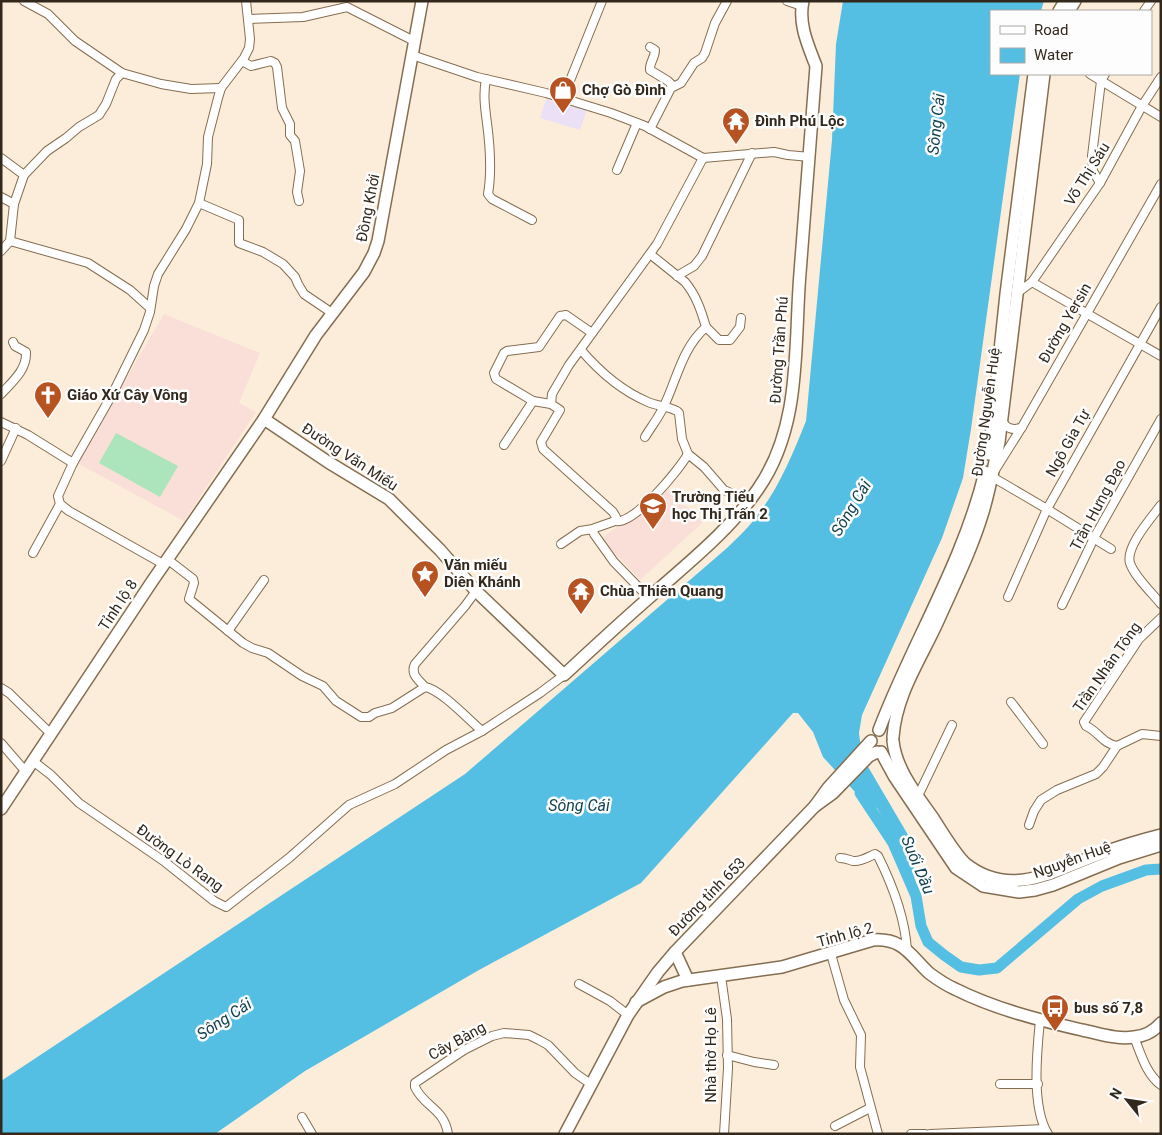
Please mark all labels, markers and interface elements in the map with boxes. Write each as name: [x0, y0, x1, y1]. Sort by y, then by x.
legend: [990, 10, 1152, 75]
text: Road: [1034, 21, 1068, 39]
text: Water: [1034, 46, 1073, 64]
shop icon: Chợ Gò Đình: [548, 75, 578, 114]
place label: Chợ Gò Đình: [582, 81, 666, 99]
water label: Sông Cái: [923, 92, 949, 156]
temple icon: Đình Phú Lộc: [721, 106, 751, 145]
place label: Đình Phú Lộc: [755, 112, 844, 130]
street label: Võ Thị Sáu: [1061, 139, 1113, 209]
street label: Đồng Khởi: [353, 172, 383, 244]
street label: Đường Yersin: [1035, 280, 1095, 366]
street label: Đường Trần Phú: [766, 296, 792, 404]
street label: Đường Nguyễn Huệ: [968, 347, 1004, 477]
church icon: Giáo Xứ Cây Vông: [33, 380, 63, 419]
place label: Giáo Xứ Cây Vông: [67, 386, 188, 404]
street label: Ngô Gia Tự: [1042, 405, 1094, 480]
street label: Đường Văn Miếu: [299, 419, 401, 495]
street label: Trần Hưng Đạo: [1066, 456, 1130, 554]
water label: Sông Cái: [827, 477, 875, 539]
place label: Trường Tiểu học Thị Trấn 2: [672, 488, 768, 523]
school or university icon: Trường Tiểu học Thị Trấn 2: [638, 491, 668, 530]
place label: Văn miếu Diên Khánh: [444, 556, 521, 591]
place icon: Văn miếu Diên Khánh: [410, 559, 440, 598]
street label: Tỉnh lộ 8: [95, 576, 141, 634]
temple icon: Chùa Thiên Quang: [566, 576, 596, 615]
place label: Chùa Thiên Quang: [600, 582, 724, 600]
street label: Trần Nhân Tông: [1069, 619, 1145, 715]
water label: Sông Cái: [548, 796, 610, 815]
street label: Đường Lò Rang: [133, 821, 227, 895]
water label: Suối Dầu: [897, 833, 939, 897]
street label: Nguyễn Huệ: [1031, 838, 1113, 882]
street label: Đường tỉnh 653: [665, 854, 749, 940]
street label: Tỉnh lộ 2: [815, 919, 875, 951]
bus stop icon: bus số 7,8: [1040, 993, 1070, 1032]
water label: Sông Cái: [193, 994, 255, 1044]
place label: bus số 7,8: [1074, 999, 1143, 1017]
street label: Nhà thờ Họ Lê: [702, 1007, 720, 1103]
street label: Cây Bàng: [425, 1018, 489, 1064]
north arrow: [1102, 1075, 1152, 1125]
text: N: [1106, 1085, 1125, 1102]

